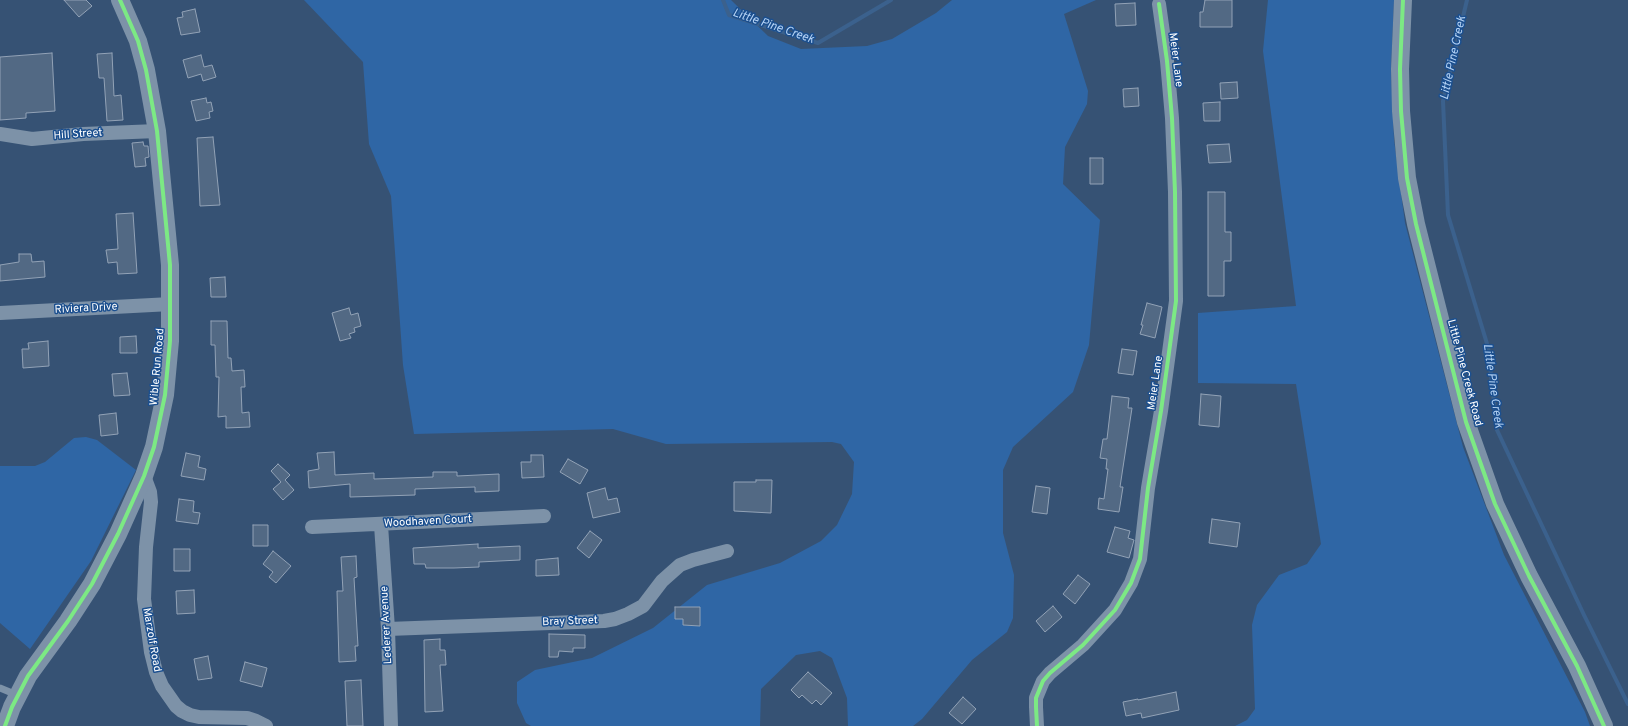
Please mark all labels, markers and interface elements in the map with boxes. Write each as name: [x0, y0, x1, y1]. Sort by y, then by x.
water label: Little Pine Creek: [730, 6, 816, 48]
water label: Little Pine Creek: [1438, 15, 1470, 101]
street label: Meier Lane: [1165, 32, 1185, 88]
street label: Hill Street: [53, 127, 103, 143]
street label: Riviera Drive: [54, 301, 118, 317]
street label: Little Pine Creek Road: [1443, 318, 1485, 428]
street label: Wible Run Road: [148, 328, 168, 406]
water label: Little Pine Creek: [1479, 343, 1505, 429]
street label: Meier Lane: [1146, 355, 1166, 411]
street label: Woodhaven Court: [384, 513, 472, 531]
street label: Lederer Avenue: [378, 586, 396, 664]
street label: Marzolf Road: [139, 607, 163, 673]
street label: Bray Street: [542, 614, 598, 630]

